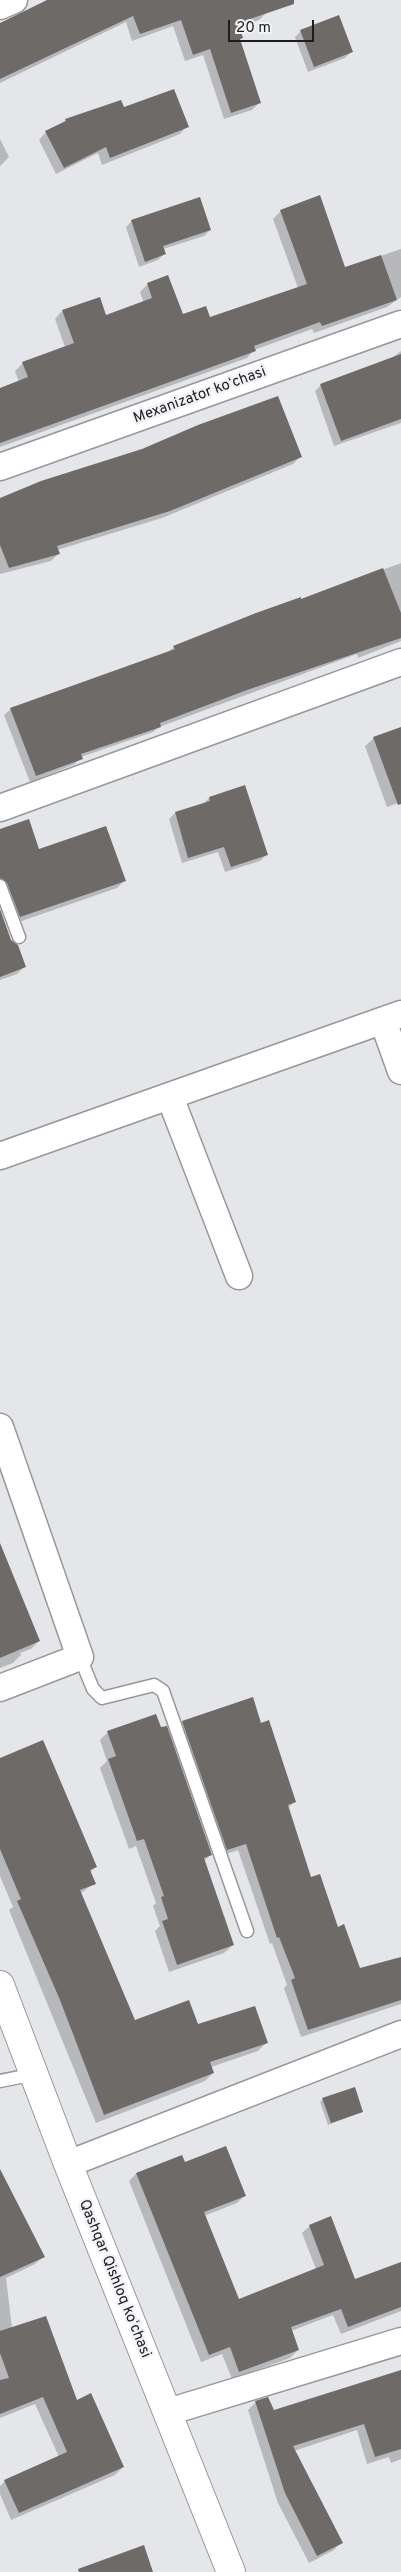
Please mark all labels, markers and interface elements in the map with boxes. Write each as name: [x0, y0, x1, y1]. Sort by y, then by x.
scale bar: [231, 10, 317, 42]
text: 20 m: [236, 19, 271, 38]
street label: Mexanizator koʻchasi: [131, 364, 269, 428]
street label: Qashqar Qishloq koʻchasi: [74, 2197, 154, 2361]

